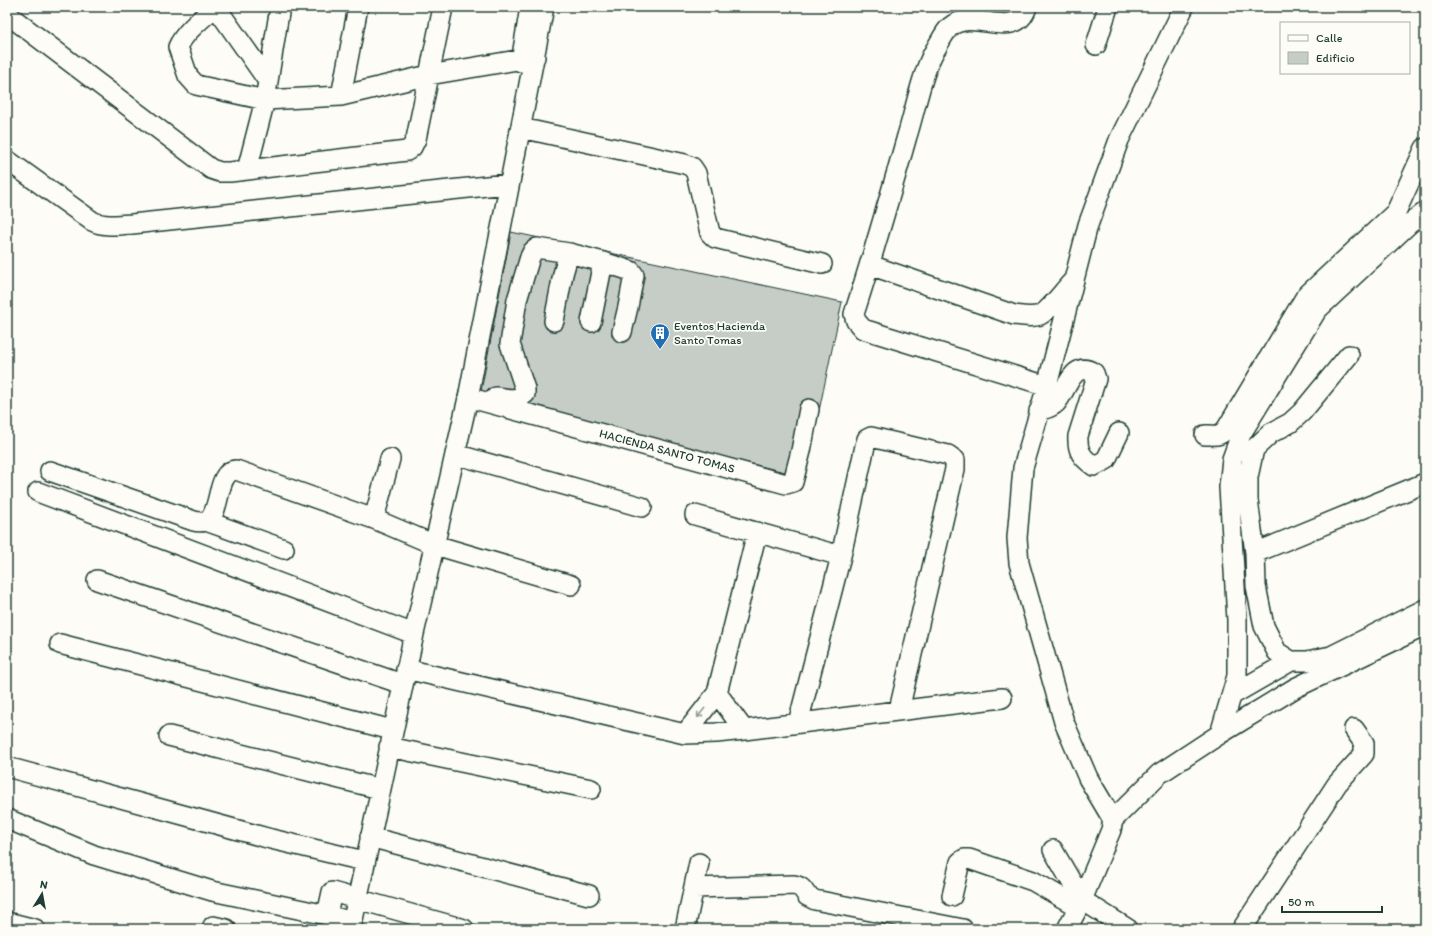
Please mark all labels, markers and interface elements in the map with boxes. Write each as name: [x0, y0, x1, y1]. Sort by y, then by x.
legend: [1280, 22, 1410, 74]
text: Calle: [1316, 31, 1343, 45]
text: Edificio: [1316, 51, 1355, 65]
place label: Eventos Hacienda Santo Tomas: [674, 319, 766, 347]
building icon: Eventos Hacienda Santo Tomas: [649, 322, 671, 350]
street label: HACIENDA SANTO TOMAS: [598, 426, 736, 476]
one-way arrow: [697, 708, 705, 719]
north arrow: [22, 874, 62, 914]
text: N: [39, 878, 49, 892]
scale bar: [1282, 888, 1382, 914]
text: 50 m: [1288, 895, 1314, 909]

